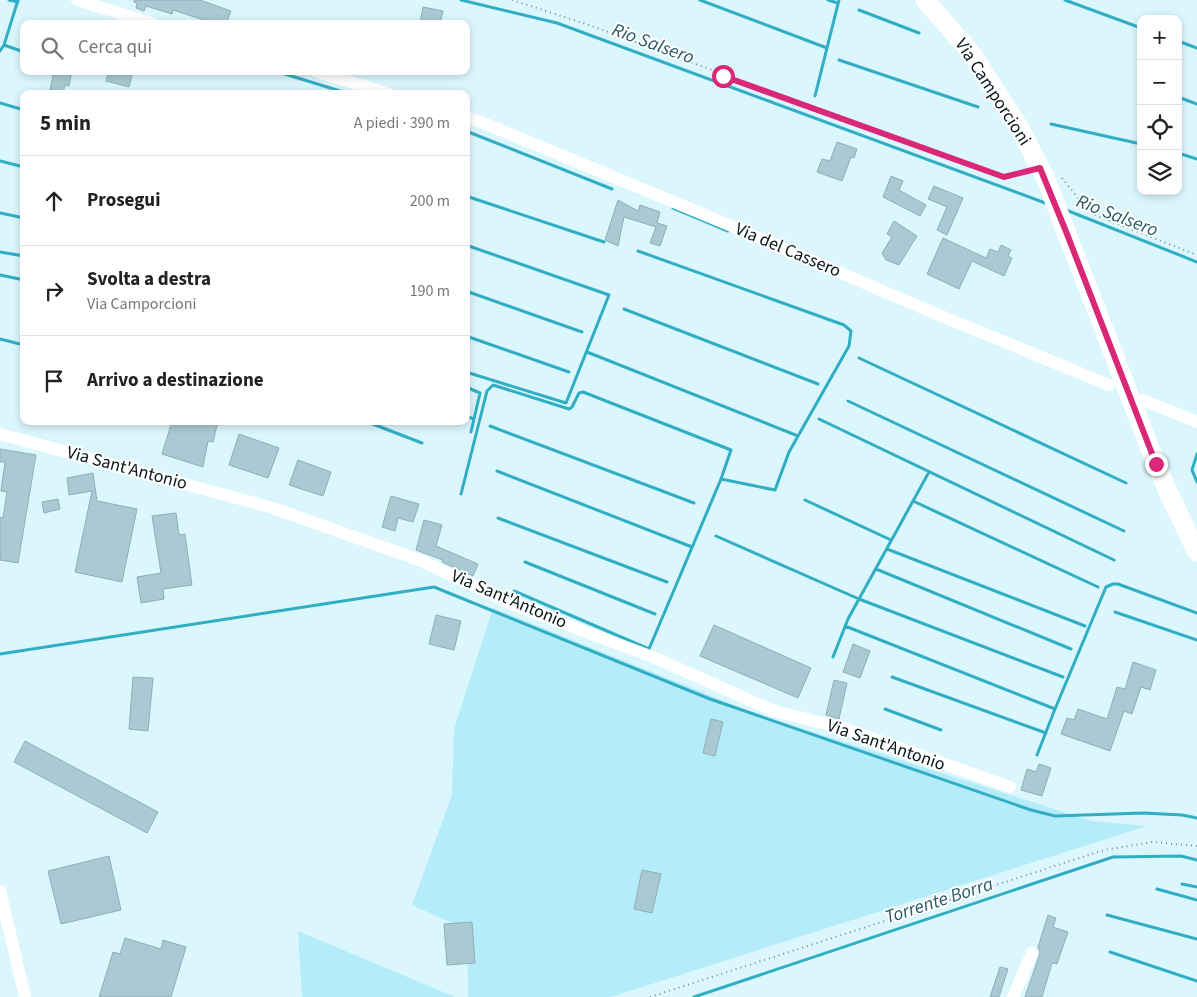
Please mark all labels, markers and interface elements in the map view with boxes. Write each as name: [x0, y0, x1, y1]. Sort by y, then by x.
map controls: [1137, 15, 1182, 195]
button: +: [1137, 15, 1182, 60]
water label: Rio Salsero: [608, 17, 698, 71]
search box: [20, 20, 470, 75]
icon: search: [38, 34, 66, 62]
text: Cerca qui: [78, 34, 152, 61]
street label: Via Camporcioni: [949, 34, 1037, 150]
button: −: [1137, 60, 1182, 105]
route start: [712, 65, 735, 88]
button: locate: [1137, 105, 1182, 150]
text: 5 min: [40, 108, 91, 138]
text: A piedi · 390 m: [354, 112, 450, 134]
button: layers: [1137, 150, 1182, 195]
icon: ahead: [40, 187, 68, 215]
text: Prosegui: [87, 187, 160, 214]
water label: Rio Salsero: [1072, 188, 1162, 244]
text: 200 m: [410, 190, 450, 212]
street label: Via del Cassero: [731, 216, 845, 284]
text: Svolta a destra: [87, 266, 211, 293]
icon: right: [40, 277, 68, 305]
text: 190 m: [410, 280, 450, 302]
text: Via Camporcioni: [87, 293, 196, 315]
icon: arrive: [40, 367, 68, 395]
text: Arrivo a destinazione: [87, 367, 264, 394]
street label: Via Sant'Antonio: [64, 440, 190, 496]
route end: [1145, 453, 1168, 476]
street label: Via Sant'Antonio: [447, 563, 571, 635]
street label: Via Sant'Antonio: [823, 713, 949, 777]
water label: Torrente Borra: [881, 871, 997, 931]

